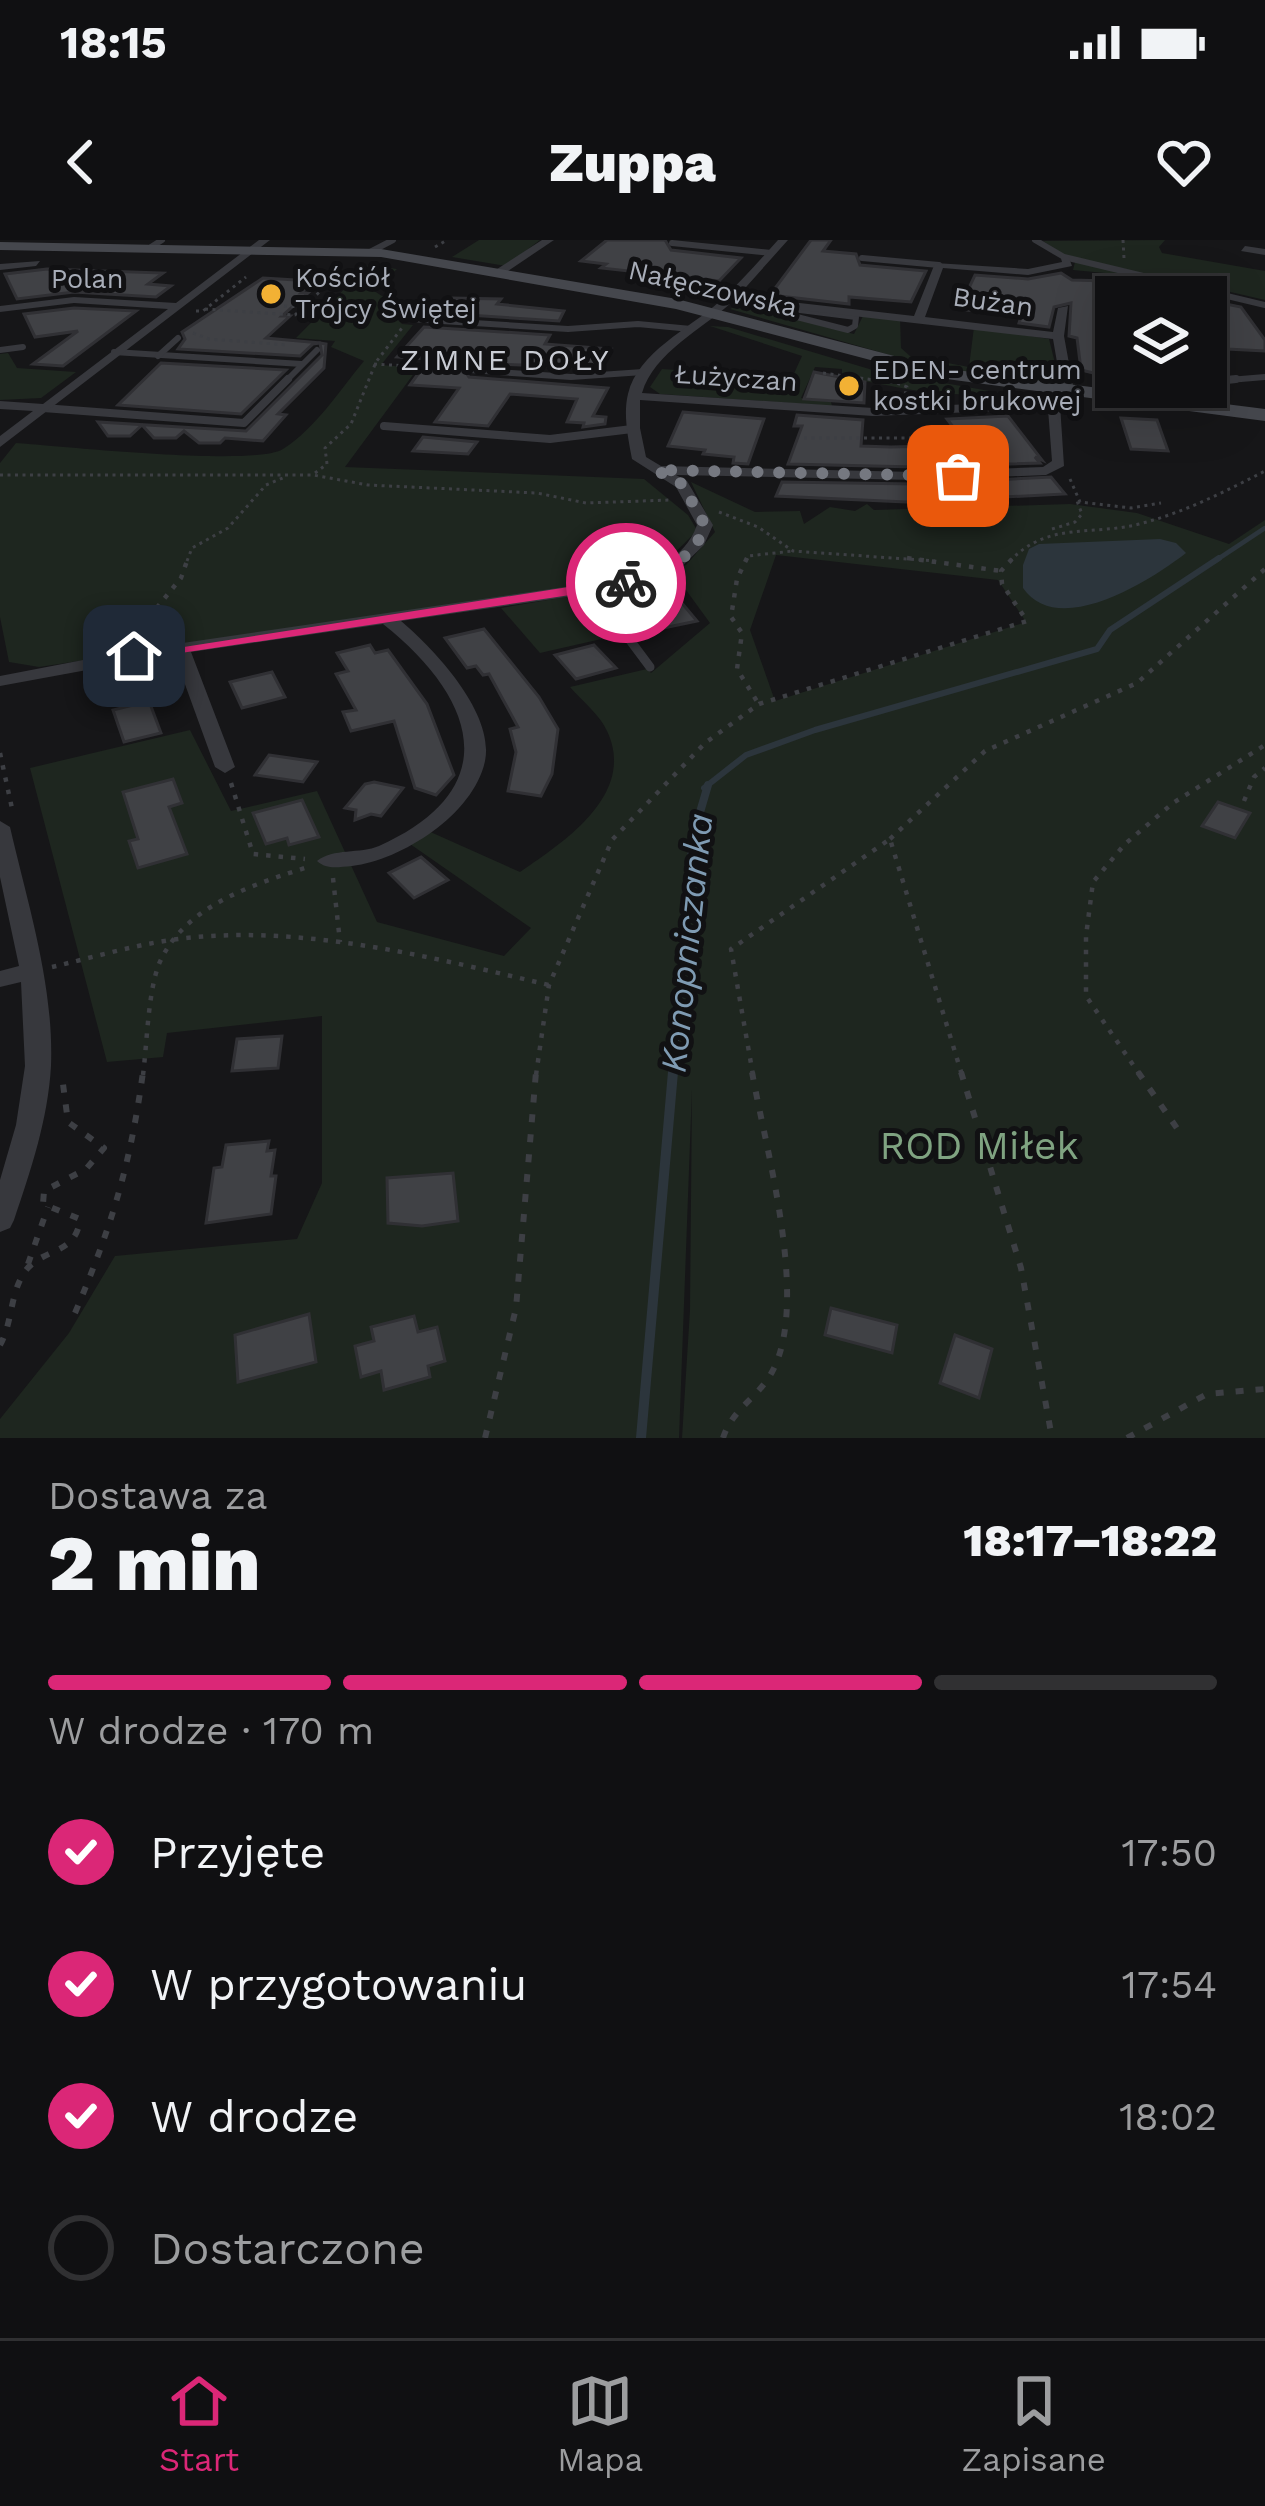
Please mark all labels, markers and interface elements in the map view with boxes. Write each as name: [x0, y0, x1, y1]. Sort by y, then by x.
text: 18:15: [60, 16, 167, 69]
icon: back: [48, 129, 114, 195]
icon: heart: [1151, 129, 1217, 195]
text: Zuppa: [549, 131, 716, 194]
street label: Nałęczowska: [625, 254, 801, 324]
place label: Kościół Trójcy Świętej: [295, 262, 477, 325]
street label: Polan: [51, 263, 123, 295]
map controls: [1095, 276, 1227, 408]
button: layers: [1095, 276, 1227, 408]
marker: Kościół Trójcy Świętej: [258, 281, 284, 307]
street label: Bużan: [951, 281, 1035, 323]
district label: ZIMNE DOŁY: [400, 342, 612, 377]
place label: EDEN- centrum kostki brukowej: [873, 354, 1082, 417]
street label: Łużyczan: [673, 358, 799, 398]
marker: EDEN- centrum kostki brukowej: [836, 373, 862, 399]
pin: [907, 425, 1009, 527]
icon: bag: [925, 443, 991, 509]
courier: [566, 523, 686, 643]
icon: bike: [593, 550, 659, 616]
pin: [83, 605, 185, 707]
icon: home: [101, 623, 167, 689]
water label: Konopniczanka: [653, 811, 721, 1075]
park label: ROD Miłek: [879, 1123, 1079, 1168]
text: Dostawa za: [48, 1473, 268, 1518]
text: 18:17–18:22: [963, 1514, 1217, 1567]
text: 2 min: [48, 1517, 261, 1609]
text: W drodze · 170 m: [48, 1708, 374, 1753]
icon: check: [48, 1819, 114, 1885]
text: Przyjęte: [150, 1826, 325, 1879]
text: 17:50: [1121, 1830, 1217, 1875]
icon: check: [48, 1951, 114, 2017]
text: W przygotowaniu: [150, 1958, 527, 2011]
text: 17:54: [1122, 1962, 1217, 2007]
icon: check: [48, 2083, 114, 2149]
text: W drodze: [150, 2090, 358, 2143]
text: 18:02: [1119, 2094, 1217, 2139]
text: Dostarczone: [150, 2222, 425, 2275]
tab: Start: [159, 2368, 239, 2479]
tab: Mapa: [557, 2368, 643, 2479]
tab: Zapisane: [961, 2368, 1106, 2479]

